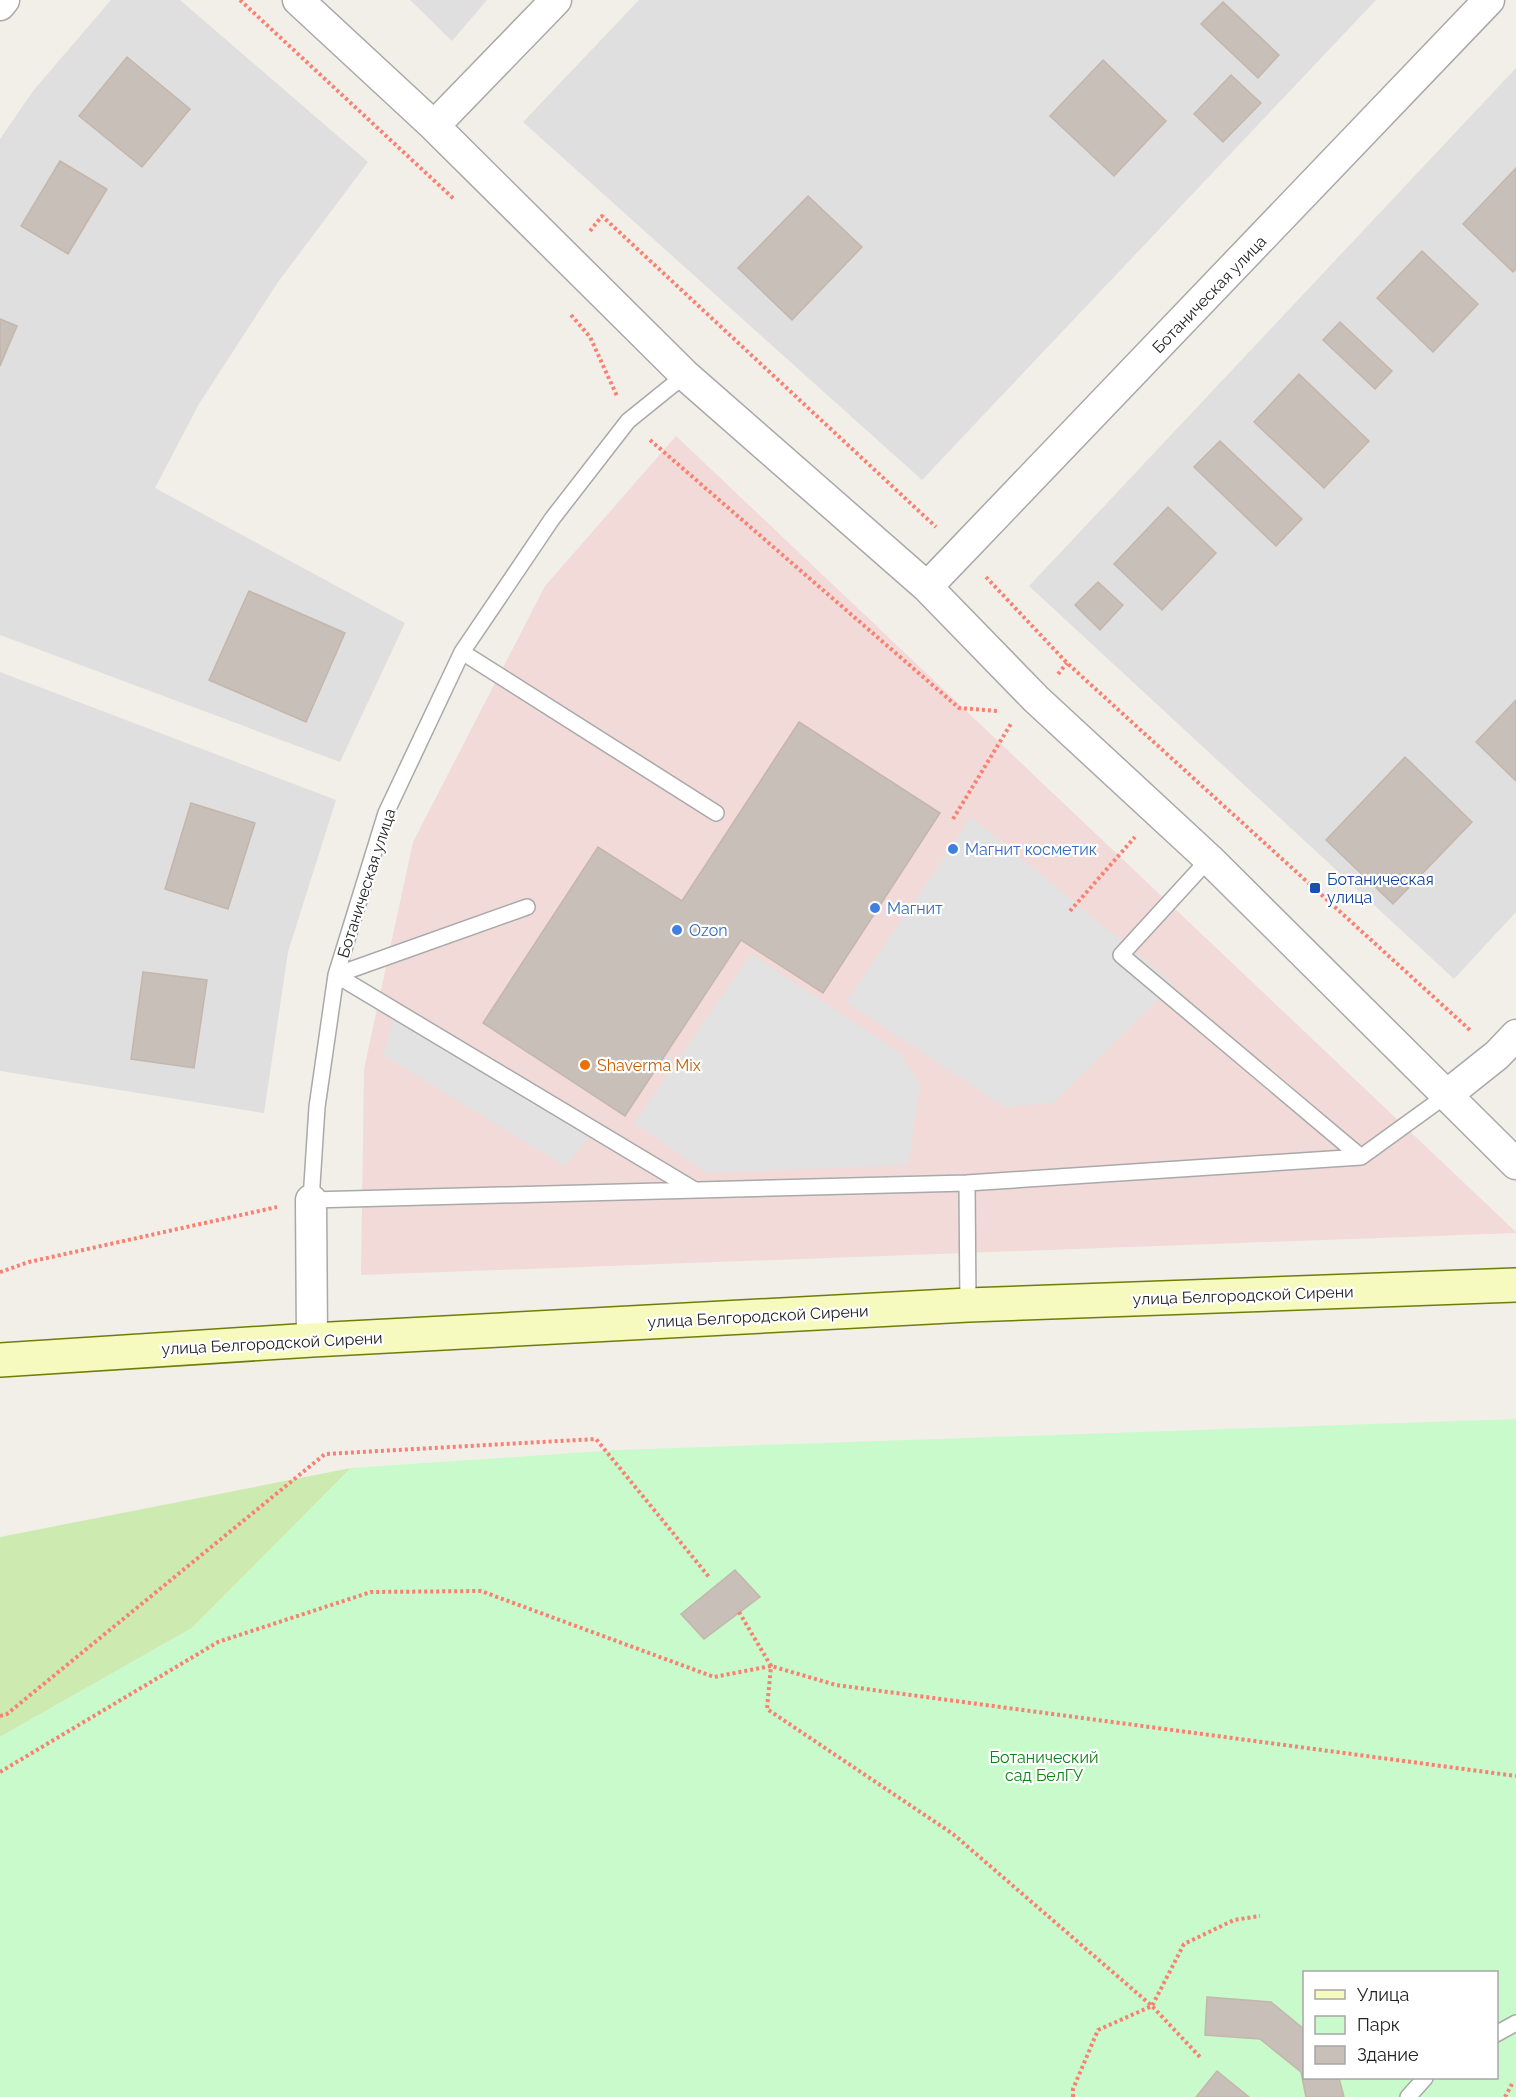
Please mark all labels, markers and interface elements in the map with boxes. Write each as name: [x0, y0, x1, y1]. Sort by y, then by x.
street label: Ботаническая улица: [1148, 232, 1270, 357]
street label: Ботаническая улица: [333, 806, 400, 960]
place label: Магнит косметик: [965, 840, 1097, 859]
marker: Магнит косметик: [946, 842, 960, 856]
place label: Ботаническая улица: [1327, 870, 1434, 907]
marker: Ботаническая улица: [1308, 881, 1322, 895]
place label: Магнит: [887, 899, 943, 918]
marker: Магнит: [868, 901, 882, 915]
place label: Ozon: [689, 921, 728, 940]
marker: Ozon: [670, 923, 684, 937]
place label: Shaverma Mix: [597, 1056, 701, 1075]
marker: Shaverma Mix: [578, 1058, 592, 1072]
street label: улица Белгородской Сирени: [1132, 1282, 1354, 1309]
street label: улица Белгородской Сирени: [647, 1301, 869, 1332]
street label: улица Белгородской Сирени: [161, 1328, 383, 1359]
park label: Ботанический сад БелГУ: [990, 1748, 1098, 1785]
legend: [1303, 1971, 1498, 2079]
text: Улица: [1357, 1984, 1409, 2005]
text: Парк: [1357, 2014, 1400, 2035]
text: Здание: [1357, 2044, 1419, 2065]

